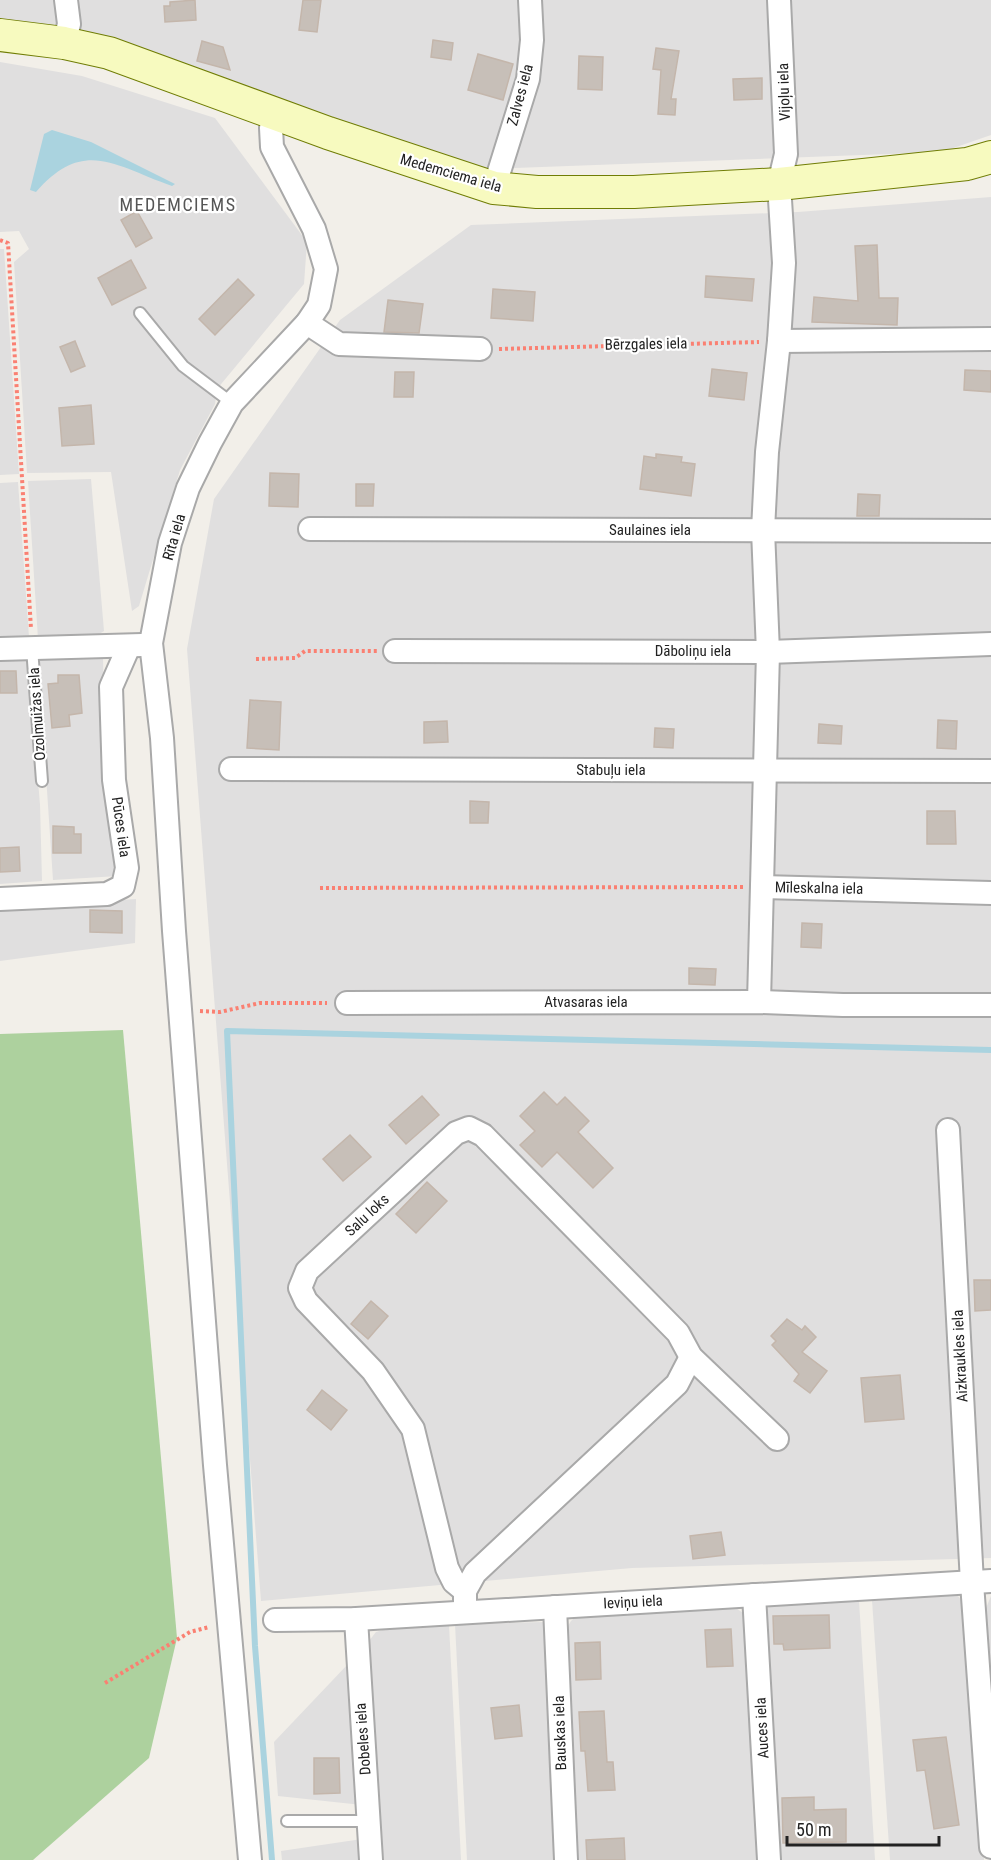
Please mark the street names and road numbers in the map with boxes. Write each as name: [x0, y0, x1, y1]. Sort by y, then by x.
street label: Zalves iela: [503, 62, 537, 128]
street label: Vijoļu iela: [774, 63, 794, 121]
street label: Medemciema iela: [398, 150, 504, 196]
street label: Bērzgales iela: [604, 334, 688, 354]
street label: Rīta iela: [159, 512, 189, 562]
street label: Saulaines iela: [609, 521, 691, 539]
street label: Dāboliņu iela: [655, 642, 731, 660]
street label: Ozolmuižas iela: [25, 667, 49, 761]
street label: Stabuļu iela: [576, 761, 646, 779]
street label: Pūces iela: [108, 796, 134, 858]
street label: Mīleskalna iela: [775, 878, 863, 898]
street label: Atvasaras iela: [544, 993, 628, 1011]
street label: Salu loks: [341, 1190, 393, 1240]
street label: Aizkraukles iela: [949, 1309, 971, 1403]
street label: Ieviņu iela: [603, 1591, 663, 1613]
street label: Bauskas iela: [550, 1695, 570, 1771]
street label: Auces iela: [751, 1697, 773, 1759]
street label: Dobeles iela: [351, 1702, 375, 1776]

